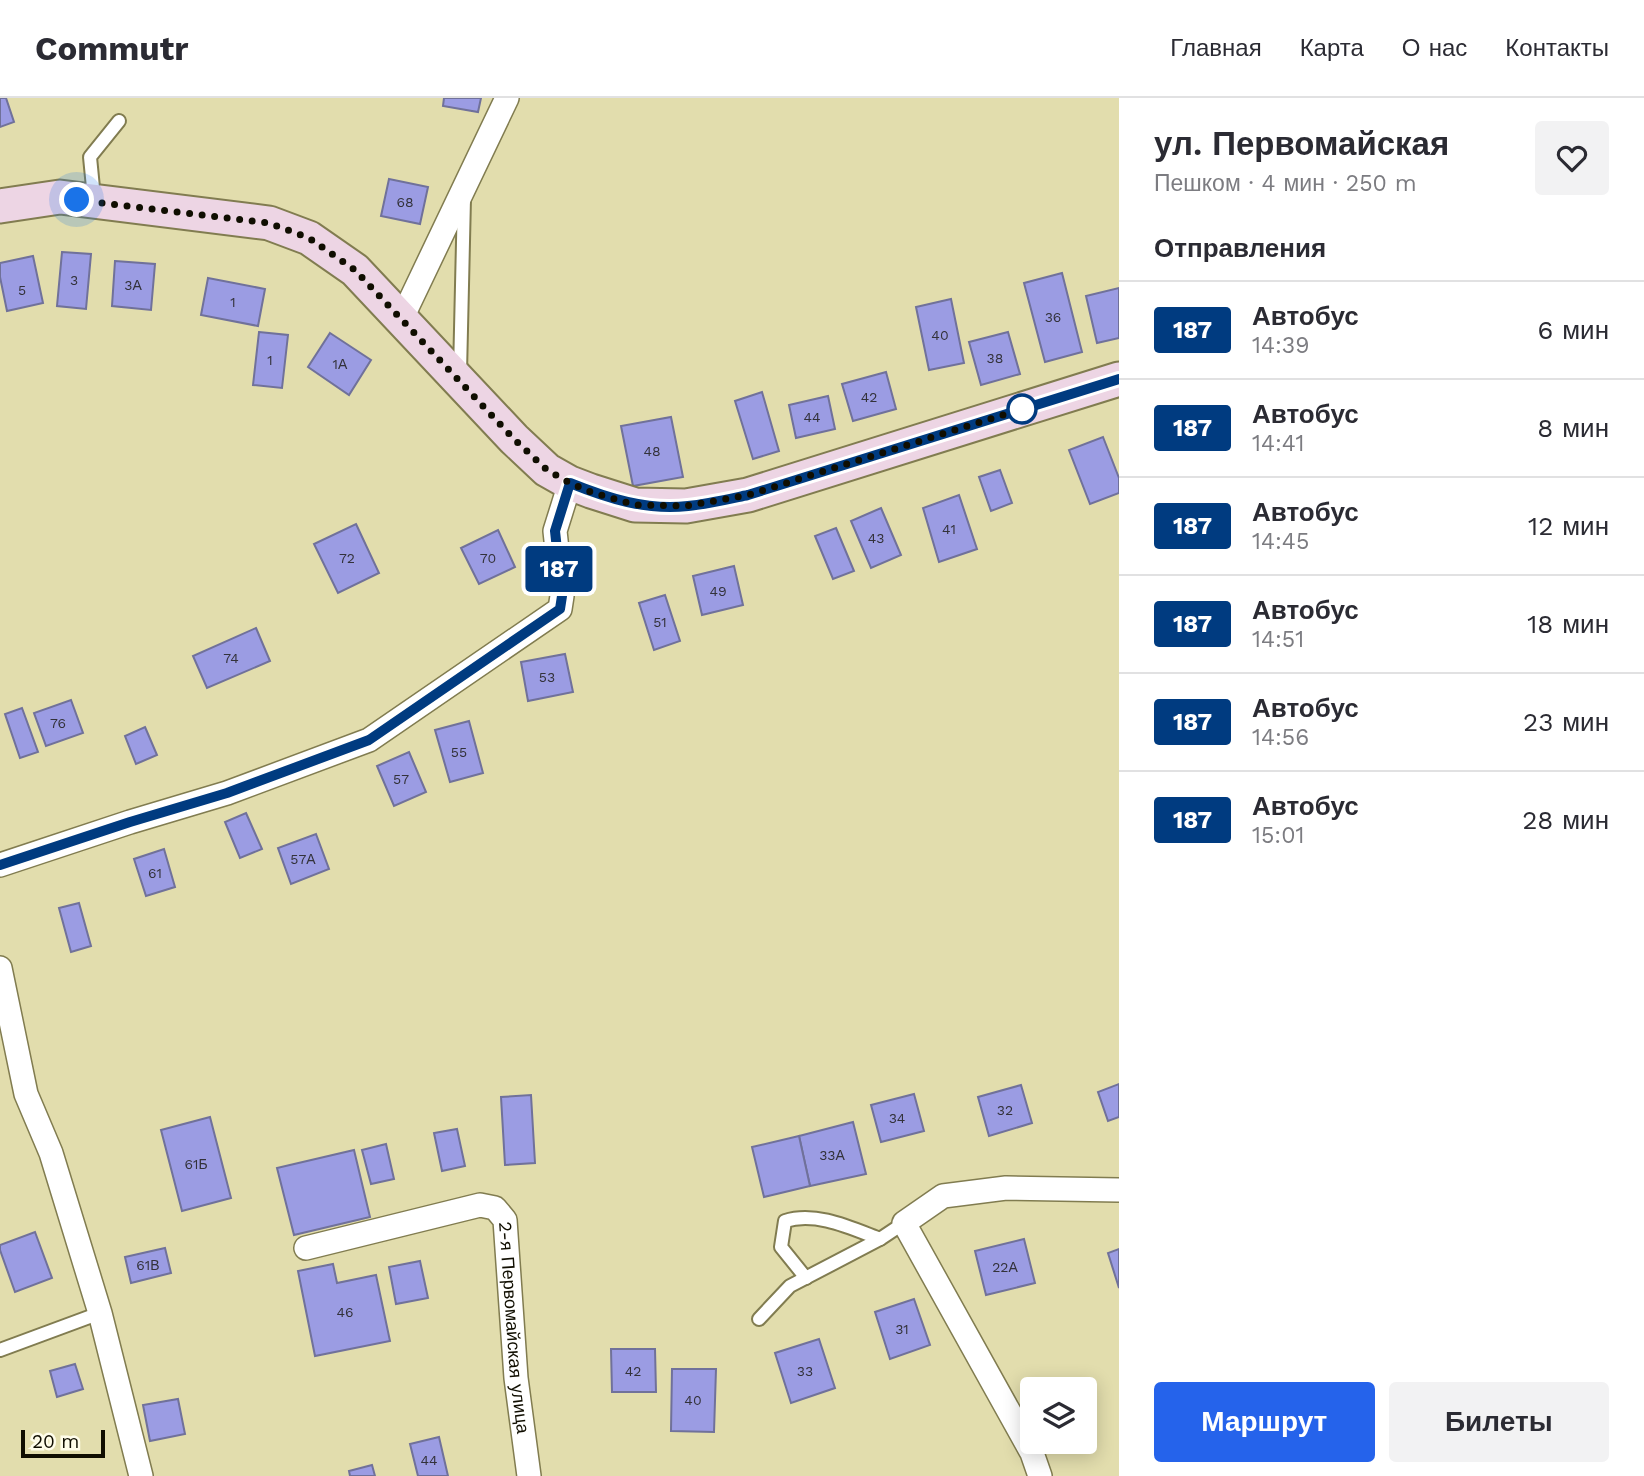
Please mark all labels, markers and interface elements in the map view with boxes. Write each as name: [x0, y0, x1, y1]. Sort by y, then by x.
text: Commutr: [35, 29, 188, 68]
text: Главная: [1170, 34, 1262, 62]
text: Карта: [1300, 34, 1364, 62]
text: О нас: [1402, 34, 1467, 62]
text: Контакты: [1505, 34, 1609, 62]
button: heart: [1535, 121, 1609, 195]
text: ул. Первомайская: [1154, 124, 1449, 163]
text: Пешком · 4 мин · 250 m: [1154, 170, 1417, 197]
your location: [59, 182, 94, 217]
house number: 68: [396, 194, 414, 210]
text: Отправления: [1154, 233, 1326, 263]
house number: 3: [70, 272, 78, 288]
house number: 3А: [124, 277, 142, 293]
house number: 5: [18, 282, 26, 298]
house number: 1: [230, 294, 236, 310]
text: Автобус: [1252, 301, 1359, 331]
house number: 36: [1045, 309, 1061, 325]
text: 6 мин: [1538, 315, 1609, 345]
text: 187: [1173, 316, 1212, 344]
house number: 40: [931, 327, 949, 343]
text: 14:39: [1252, 332, 1309, 359]
house number: 38: [987, 350, 1003, 366]
house number: 1: [267, 352, 273, 368]
house number: 1А: [333, 356, 348, 372]
house number: 42: [861, 389, 877, 405]
unlabelled marker: [1007, 394, 1037, 424]
text: Автобус: [1252, 399, 1359, 429]
house number: 44: [803, 409, 821, 425]
text: 8 мин: [1537, 413, 1609, 443]
text: 187: [1173, 414, 1212, 442]
text: 14:41: [1252, 430, 1305, 457]
house number: 48: [643, 443, 661, 459]
text: Автобус: [1252, 497, 1359, 527]
text: 12 мин: [1528, 511, 1609, 541]
text: 187: [1173, 512, 1212, 540]
house number: 41: [942, 521, 956, 537]
text: 14:45: [1252, 528, 1309, 555]
house number: 43: [868, 530, 884, 546]
line badge: 187: [519, 546, 599, 592]
house number: 72: [339, 550, 355, 566]
house number: 70: [480, 550, 496, 566]
text: 187: [539, 555, 579, 583]
house number: 49: [709, 583, 727, 599]
text: Автобус: [1252, 595, 1359, 625]
text: 18 мин: [1527, 609, 1609, 639]
text: 187: [1173, 610, 1212, 638]
house number: 51: [653, 614, 667, 630]
text: 14:51: [1252, 626, 1304, 653]
house number: 74: [223, 650, 239, 666]
house number: 53: [539, 669, 555, 685]
text: Автобус: [1252, 693, 1359, 723]
text: 23 мин: [1523, 707, 1609, 737]
text: 187: [1173, 708, 1212, 736]
house number: 76: [50, 715, 66, 731]
text: 14:56: [1252, 724, 1309, 751]
house number: 55: [451, 744, 467, 760]
house number: 57: [393, 771, 409, 787]
text: Автобус: [1252, 791, 1359, 821]
text: 28 мин: [1522, 805, 1609, 835]
text: 187: [1173, 806, 1212, 834]
text: 15:01: [1252, 822, 1304, 849]
house number: 57А: [290, 851, 316, 867]
house number: 61: [148, 865, 162, 881]
house number: 32: [997, 1102, 1013, 1118]
house number: 34: [889, 1110, 905, 1126]
house number: 33А: [819, 1147, 845, 1163]
house number: 61Б: [184, 1156, 208, 1172]
street label: 2-я Первомайская улица: [495, 1221, 534, 1436]
house number: 61В: [136, 1257, 160, 1273]
house number: 22А: [992, 1259, 1018, 1275]
house number: 46: [336, 1304, 354, 1320]
house number: 31: [895, 1321, 909, 1337]
house number: 42: [625, 1363, 641, 1379]
house number: 33: [797, 1363, 813, 1379]
map controls: [1020, 1377, 1097, 1454]
button: layers: [1020, 1377, 1097, 1454]
button: Маршрут: [1154, 1382, 1375, 1462]
button: Билеты: [1389, 1382, 1609, 1462]
house number: 40: [684, 1392, 702, 1408]
scale bar: [21, 1427, 105, 1459]
text: 20 m: [32, 1430, 79, 1453]
house number: 44: [420, 1452, 438, 1468]

